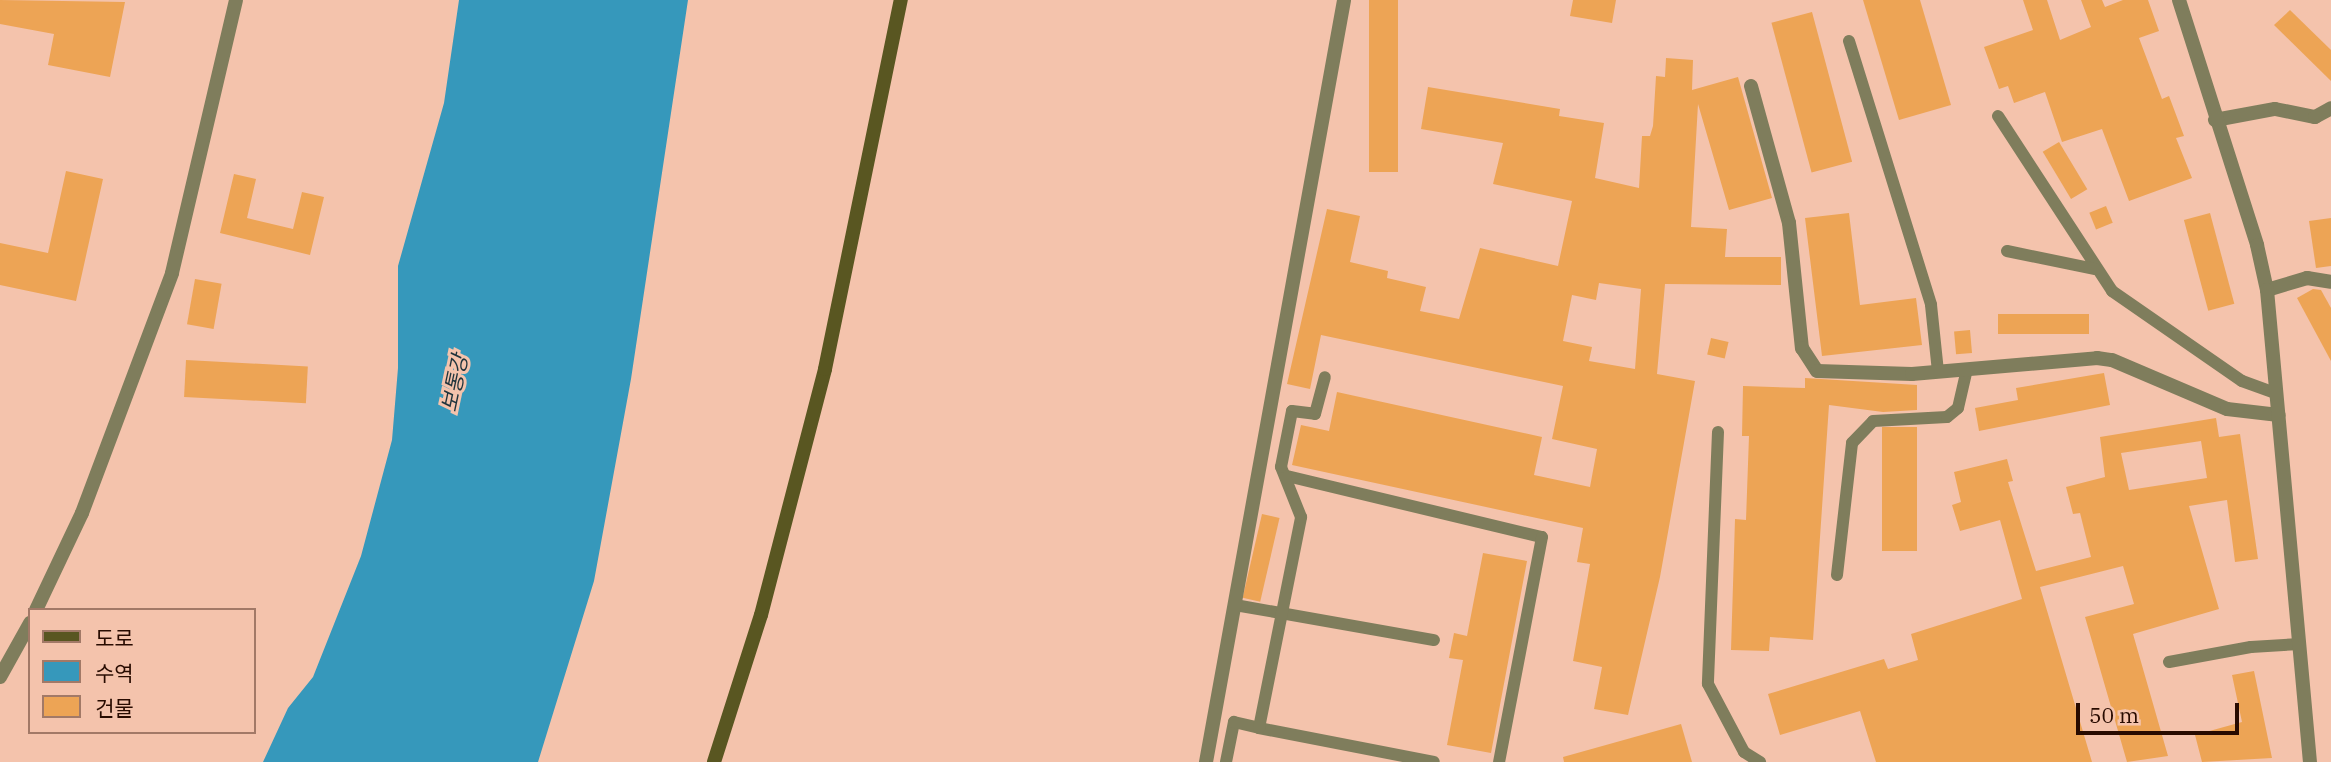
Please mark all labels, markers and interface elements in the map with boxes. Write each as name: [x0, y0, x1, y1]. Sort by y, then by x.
water label: 보통강: [436, 352, 472, 414]
legend: [28, 608, 256, 734]
text: 도로: [95, 624, 134, 652]
text: 수역: [95, 659, 134, 687]
scale bar: [2079, 688, 2242, 732]
text: 건물: [95, 694, 134, 722]
text: 50 m: [2089, 701, 2139, 729]

